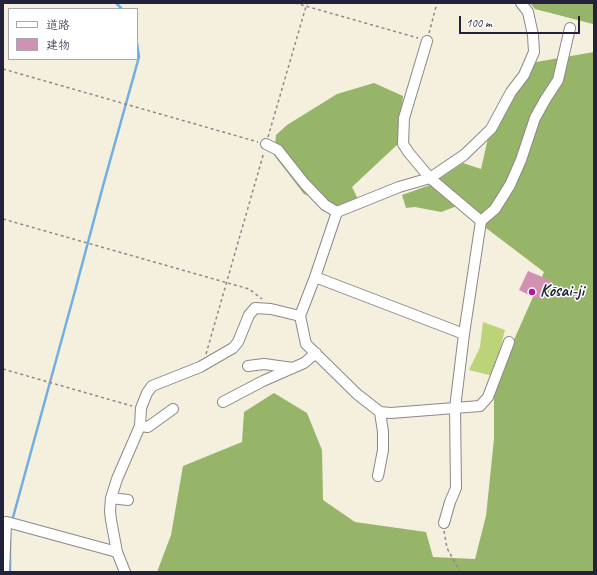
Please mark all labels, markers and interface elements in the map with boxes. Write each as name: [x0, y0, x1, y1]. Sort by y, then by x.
legend: [8, 8, 138, 60]
scale bar: [461, 8, 582, 34]
text: 100 m: [466, 15, 492, 31]
text: 道路: [46, 17, 70, 33]
text: 建物: [46, 37, 70, 53]
place label: Kōsai-ji: [540, 282, 584, 302]
marker: Kōsai-ji: [527, 287, 537, 297]

